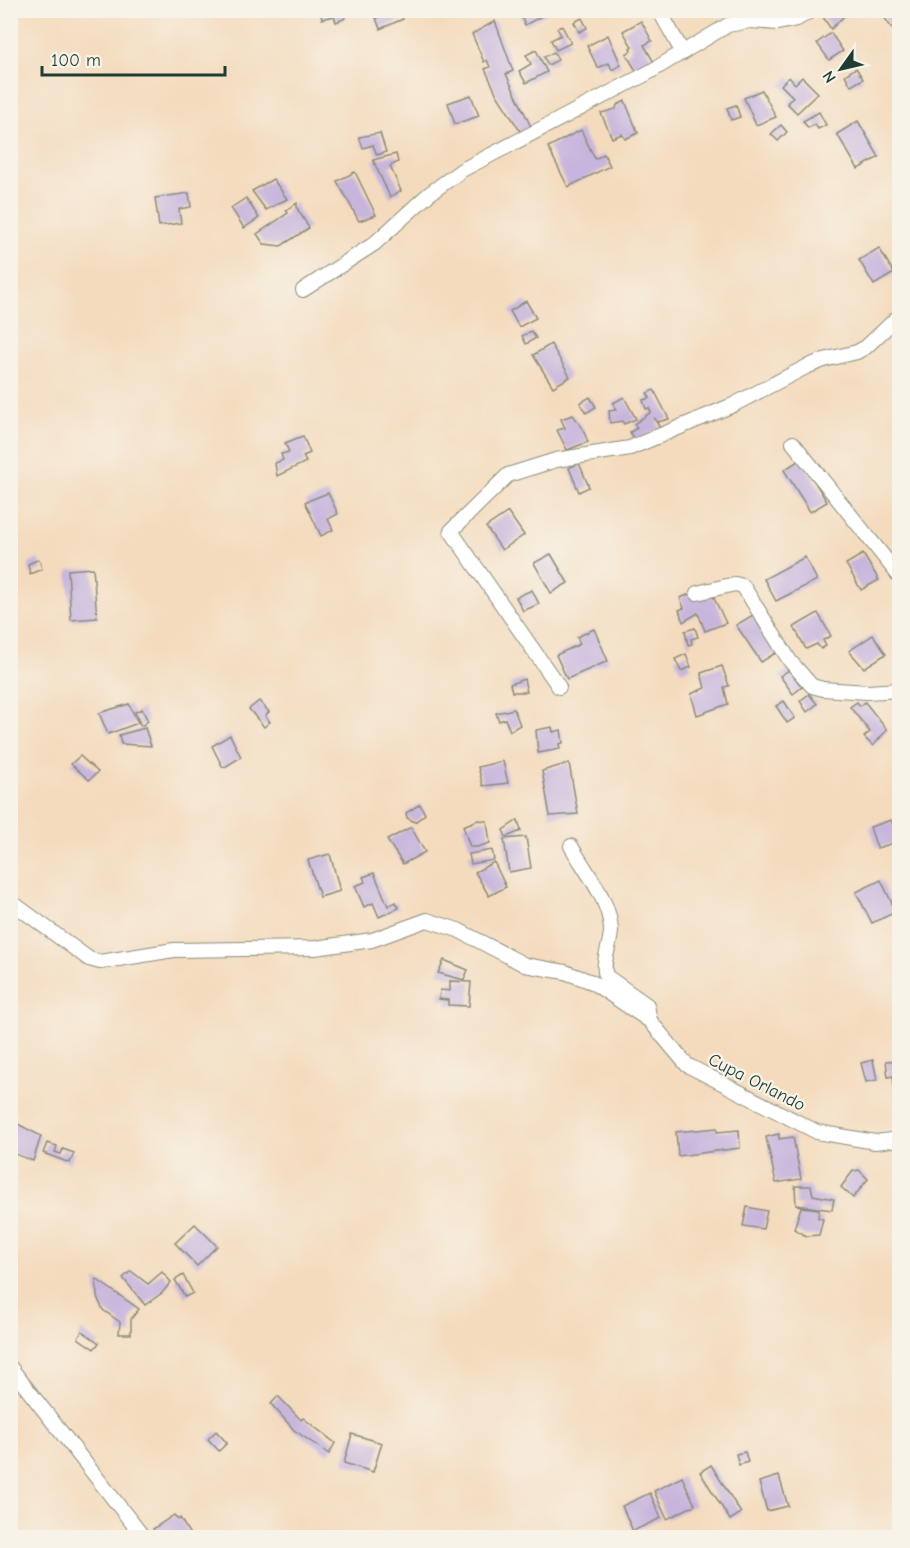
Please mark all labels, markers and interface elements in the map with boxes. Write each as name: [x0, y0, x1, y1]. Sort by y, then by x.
scale bar: [42, 39, 225, 77]
north arrow: [811, 39, 871, 99]
text: 100 m: [51, 50, 101, 71]
text: N: [819, 67, 840, 86]
street label: Cupa Orlando: [705, 1049, 809, 1116]

